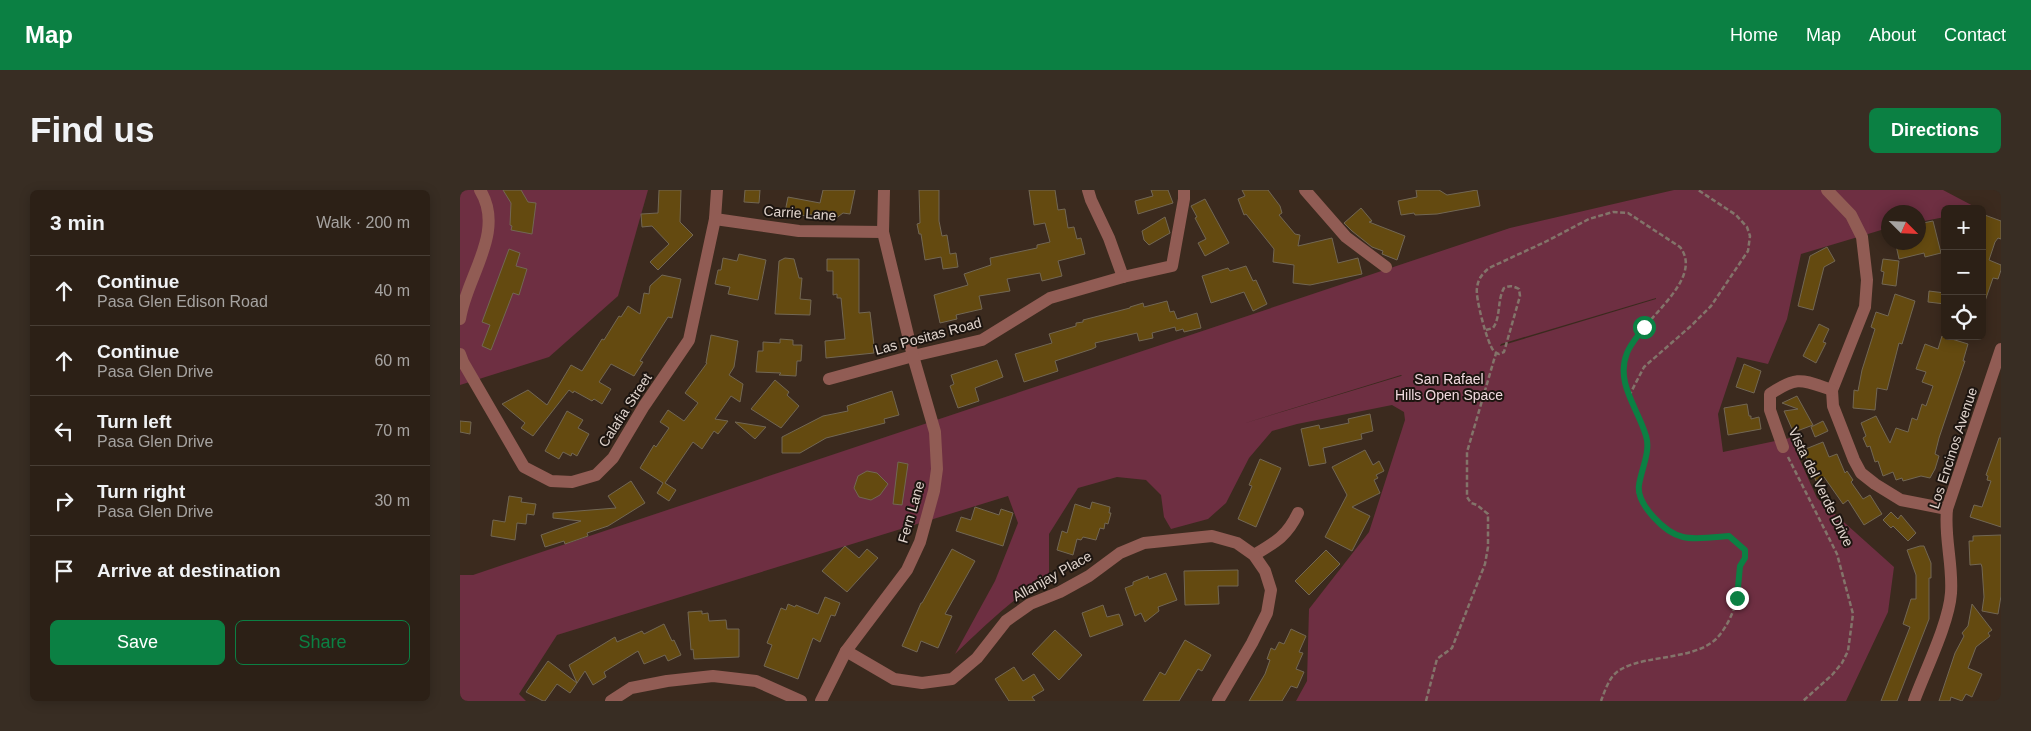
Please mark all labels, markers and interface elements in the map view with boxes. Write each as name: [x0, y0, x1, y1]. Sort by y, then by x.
text: Map: [25, 21, 73, 48]
text: Home: [1730, 25, 1778, 45]
text: Map: [1806, 25, 1841, 45]
text: About: [1869, 25, 1916, 45]
text: Contact: [1944, 25, 2006, 45]
button: Directions: [1869, 108, 2001, 153]
text: Find us: [30, 110, 154, 149]
street label: Carrie Lane: [763, 202, 837, 224]
north arrow: [1881, 205, 1926, 250]
map controls: [1941, 205, 1986, 340]
button: +: [1941, 205, 1986, 250]
text: 3 min: [50, 211, 105, 234]
text: Walk · 200 m: [316, 214, 410, 231]
button: −: [1941, 250, 1986, 295]
text: Continue: [97, 271, 179, 292]
icon: ahead: [50, 277, 78, 305]
text: 40 m: [374, 282, 410, 299]
text: Pasa Glen Edison Road: [97, 293, 268, 310]
button: locate: [1941, 295, 1986, 340]
street label: Las Positas Road: [873, 314, 983, 358]
route start: [1633, 316, 1656, 339]
text: Continue: [97, 341, 179, 362]
icon: ahead: [50, 347, 78, 375]
text: 60 m: [374, 352, 410, 369]
text: Pasa Glen Drive: [97, 363, 214, 380]
street label: Calafia Street: [595, 370, 655, 450]
park label: San Rafael Hills Open Space: [1395, 371, 1503, 403]
street label: Los Encinos Avenue: [1926, 385, 1980, 511]
text: Turn left: [97, 411, 172, 432]
icon: left: [50, 417, 78, 445]
text: 70 m: [374, 422, 410, 439]
street label: Vista del Verde Drive: [1785, 425, 1857, 549]
text: Pasa Glen Drive: [97, 433, 214, 450]
street label: Fern Lane: [895, 479, 928, 545]
text: Turn right: [97, 481, 185, 502]
icon: right: [50, 487, 78, 515]
text: 30 m: [374, 492, 410, 509]
text: Pasa Glen Drive: [97, 503, 214, 520]
street label: Allanjay Place: [1010, 548, 1095, 604]
icon: arrive: [50, 557, 78, 585]
text: Arrive at destination: [97, 560, 281, 581]
route end: [1726, 587, 1749, 610]
button: Save: [50, 620, 225, 665]
button: Share: [235, 620, 410, 665]

